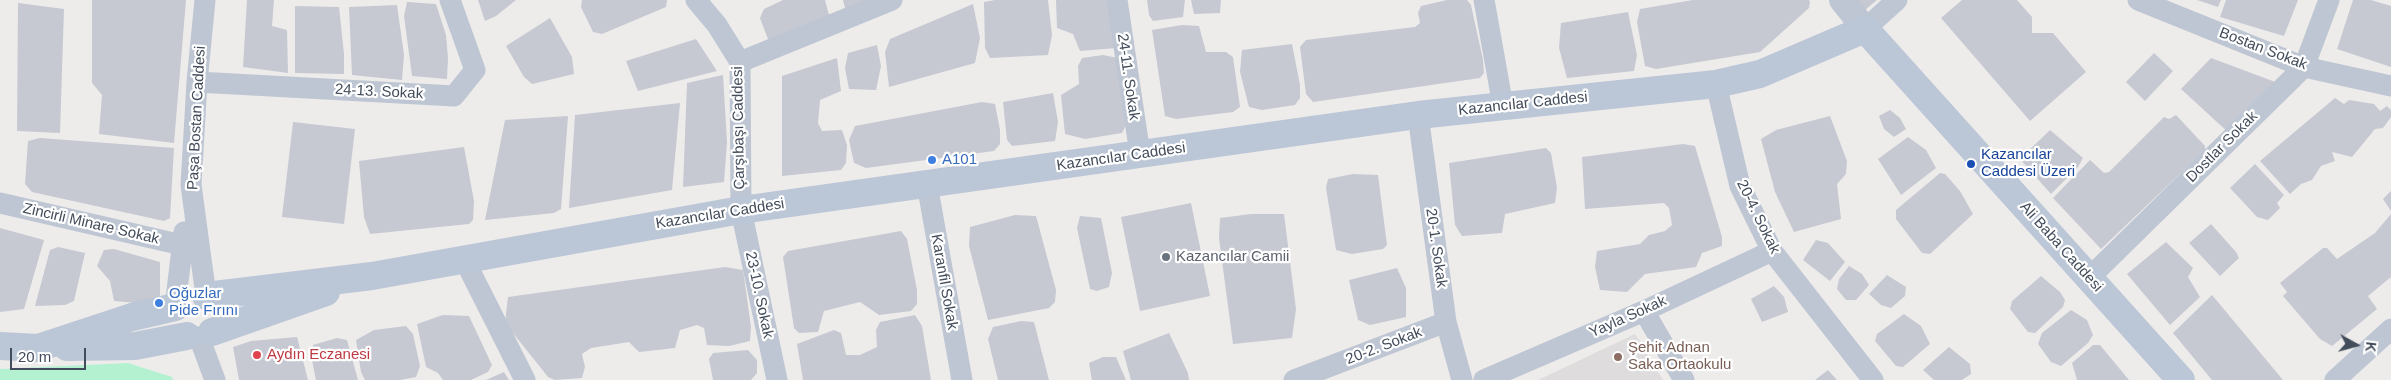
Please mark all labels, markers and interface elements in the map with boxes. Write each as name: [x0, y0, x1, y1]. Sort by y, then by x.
street label: Bostan Sokak: [2217, 24, 2309, 74]
street label: 24-11. Sokak: [1113, 33, 1143, 121]
street label: Paşa Bostan Caddesi: [184, 45, 210, 191]
street label: Çarşıbaşı Caddesi: [729, 66, 749, 190]
street label: 24-13. Sokak: [334, 81, 424, 103]
street label: Kazancılar Caddesi: [1457, 88, 1589, 120]
street label: Dostlar Sokak: [2183, 108, 2261, 186]
street label: Kazancılar Caddesi: [1055, 139, 1187, 175]
place label: Kazancılar Caddesi Üzeri: [1981, 146, 2075, 181]
place label: A101: [942, 151, 977, 169]
marker: A101: [926, 154, 938, 166]
marker: Kazancılar Caddesi Üzeri: [1965, 158, 1977, 170]
street label: 20-4. Sokak: [1732, 177, 1784, 257]
street label: Kazancılar Caddesi: [654, 195, 786, 233]
street label: Ali Baba Caddesi: [2016, 198, 2106, 296]
street label: Zincirli Minare Sokak: [21, 200, 161, 248]
street label: 20-1. Sokak: [1422, 207, 1450, 289]
street label: Karanfil Sokak: [927, 233, 961, 331]
place label: Kazancılar Camii: [1176, 248, 1289, 266]
street label: 23-10. Sokak: [741, 250, 777, 340]
marker: Kazancılar Camii: [1160, 251, 1172, 263]
place label: Oğuzlar Pide Fırını: [169, 285, 238, 320]
street label: Yayla Sokak: [1587, 292, 1669, 342]
marker: Oğuzlar Pide Fırını: [153, 297, 165, 309]
north arrow: [2331, 320, 2381, 370]
street label: 20-2. Sokak: [1343, 323, 1425, 369]
scale bar: [12, 338, 89, 370]
place label: Şehit Adnan Saka Ortaokulu: [1628, 339, 1731, 374]
text: K: [2362, 341, 2379, 353]
place label: Aydın Eczanesi: [267, 346, 370, 364]
text: 20 m: [18, 348, 51, 365]
marker: Aydın Eczanesi: [251, 349, 263, 361]
marker: Şehit Adnan Saka Ortaokulu: [1612, 351, 1624, 363]

